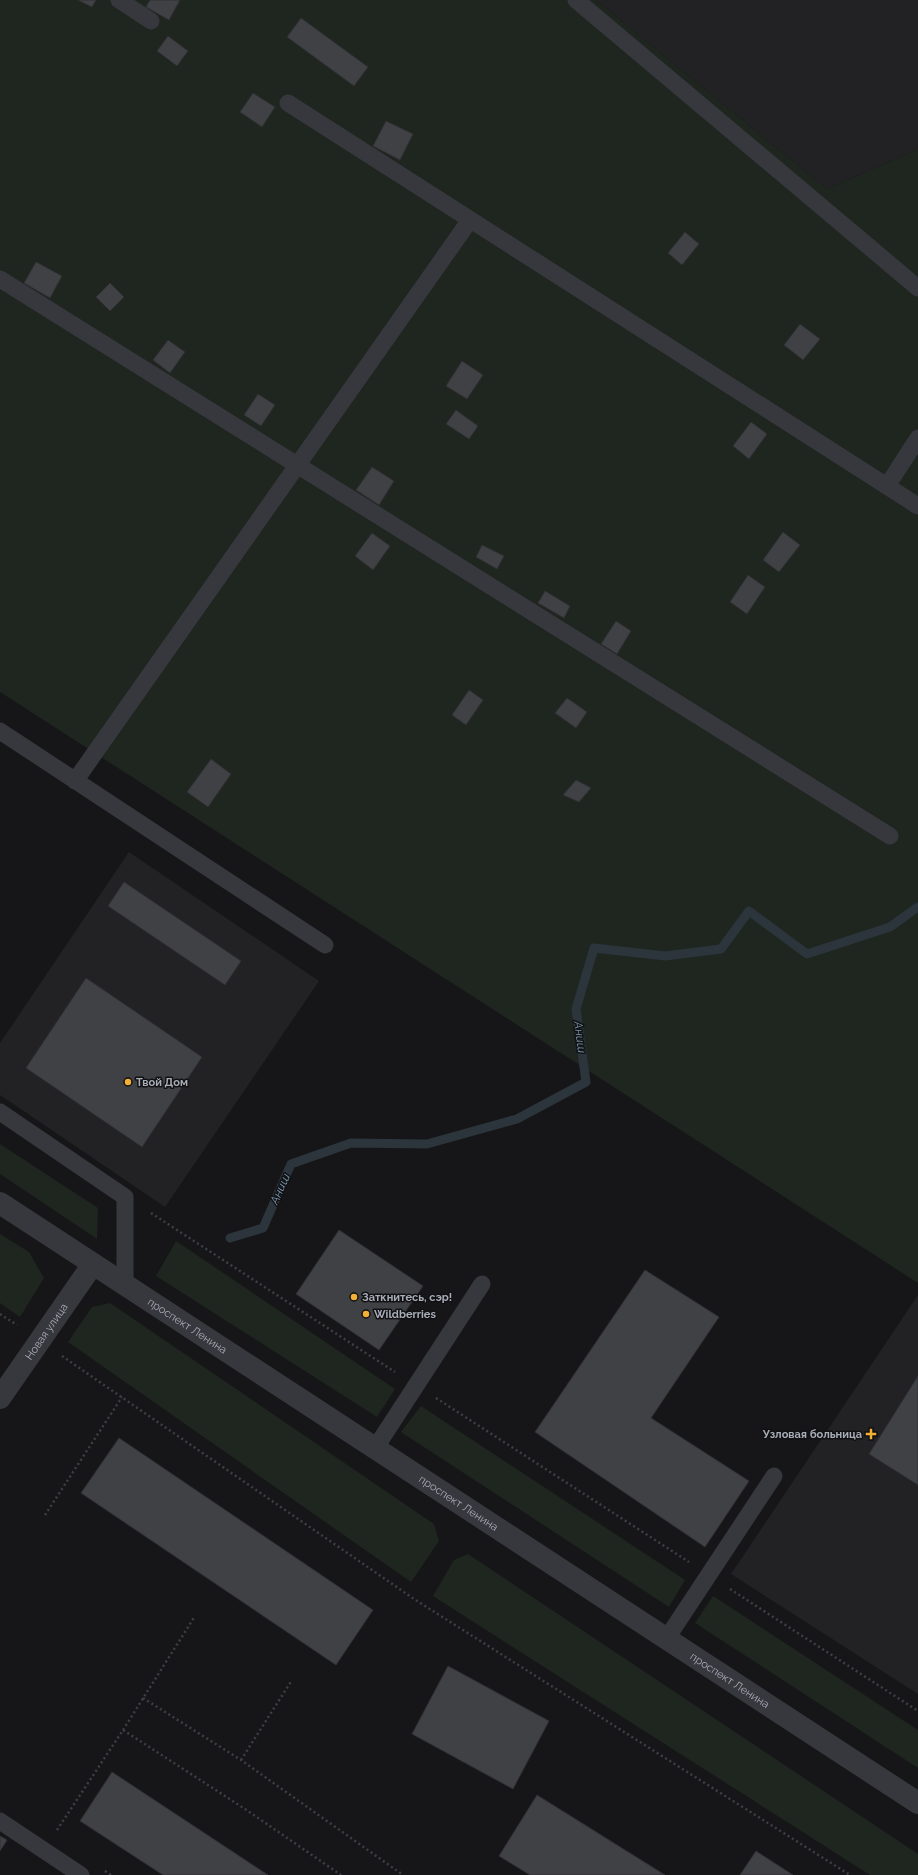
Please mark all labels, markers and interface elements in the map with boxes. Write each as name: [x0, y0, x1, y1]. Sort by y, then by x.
water label: Аниш: [571, 1019, 589, 1054]
place label: Твой Дом: [136, 1076, 188, 1089]
marker: Твой Дом: [123, 1077, 133, 1087]
water label: Аниш: [267, 1171, 293, 1207]
place label: Заткнитесь, сэр!: [362, 1291, 452, 1304]
marker: Заткнитесь, сэр!: [349, 1292, 359, 1302]
street label: проспект Ленина: [145, 1295, 230, 1356]
street label: Новая улица: [22, 1301, 70, 1362]
place label: Wildberries: [374, 1308, 436, 1321]
marker: Wildberries: [361, 1309, 371, 1319]
place label: Узловая больница: [762, 1428, 862, 1441]
marker: Узловая больница: [865, 1428, 877, 1440]
street label: проспект Ленина: [417, 1472, 501, 1533]
street label: проспект Ленина: [688, 1649, 772, 1711]

